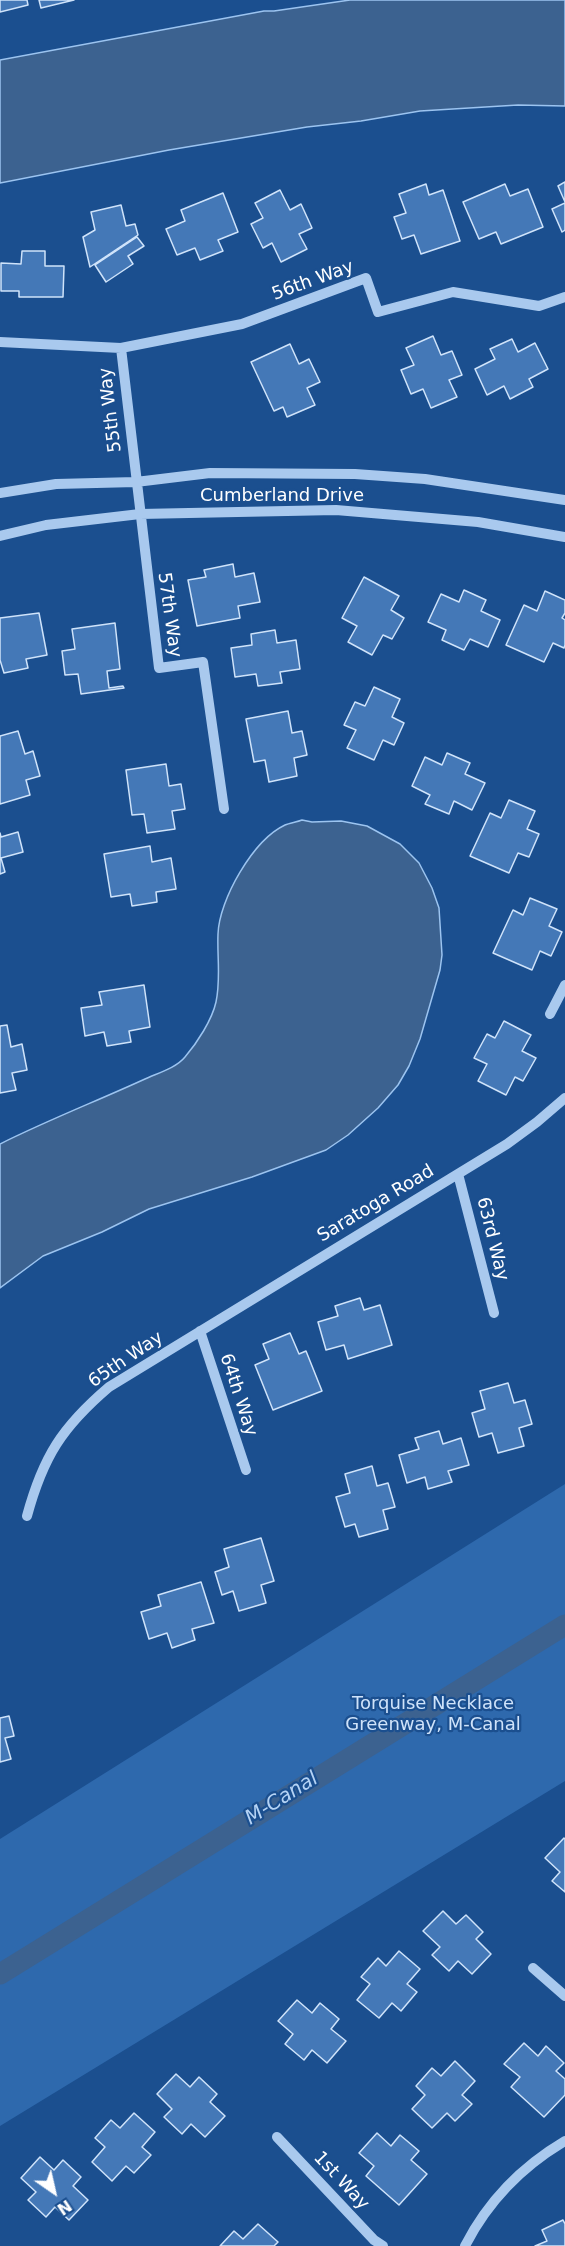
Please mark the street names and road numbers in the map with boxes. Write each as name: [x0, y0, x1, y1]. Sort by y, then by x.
street label: 56th Way: [269, 256, 357, 306]
street label: 55th Way: [95, 366, 127, 454]
street label: Cumberland Drive: [200, 485, 364, 507]
street label: 57th Way: [152, 571, 186, 659]
street label: Saratoga Road: [314, 1161, 438, 1247]
street label: 63rd Way: [471, 1195, 513, 1283]
street label: 65th Way: [85, 1327, 167, 1393]
street label: 64th Way: [215, 1351, 261, 1439]
street label: 1st Way: [309, 2147, 373, 2215]

